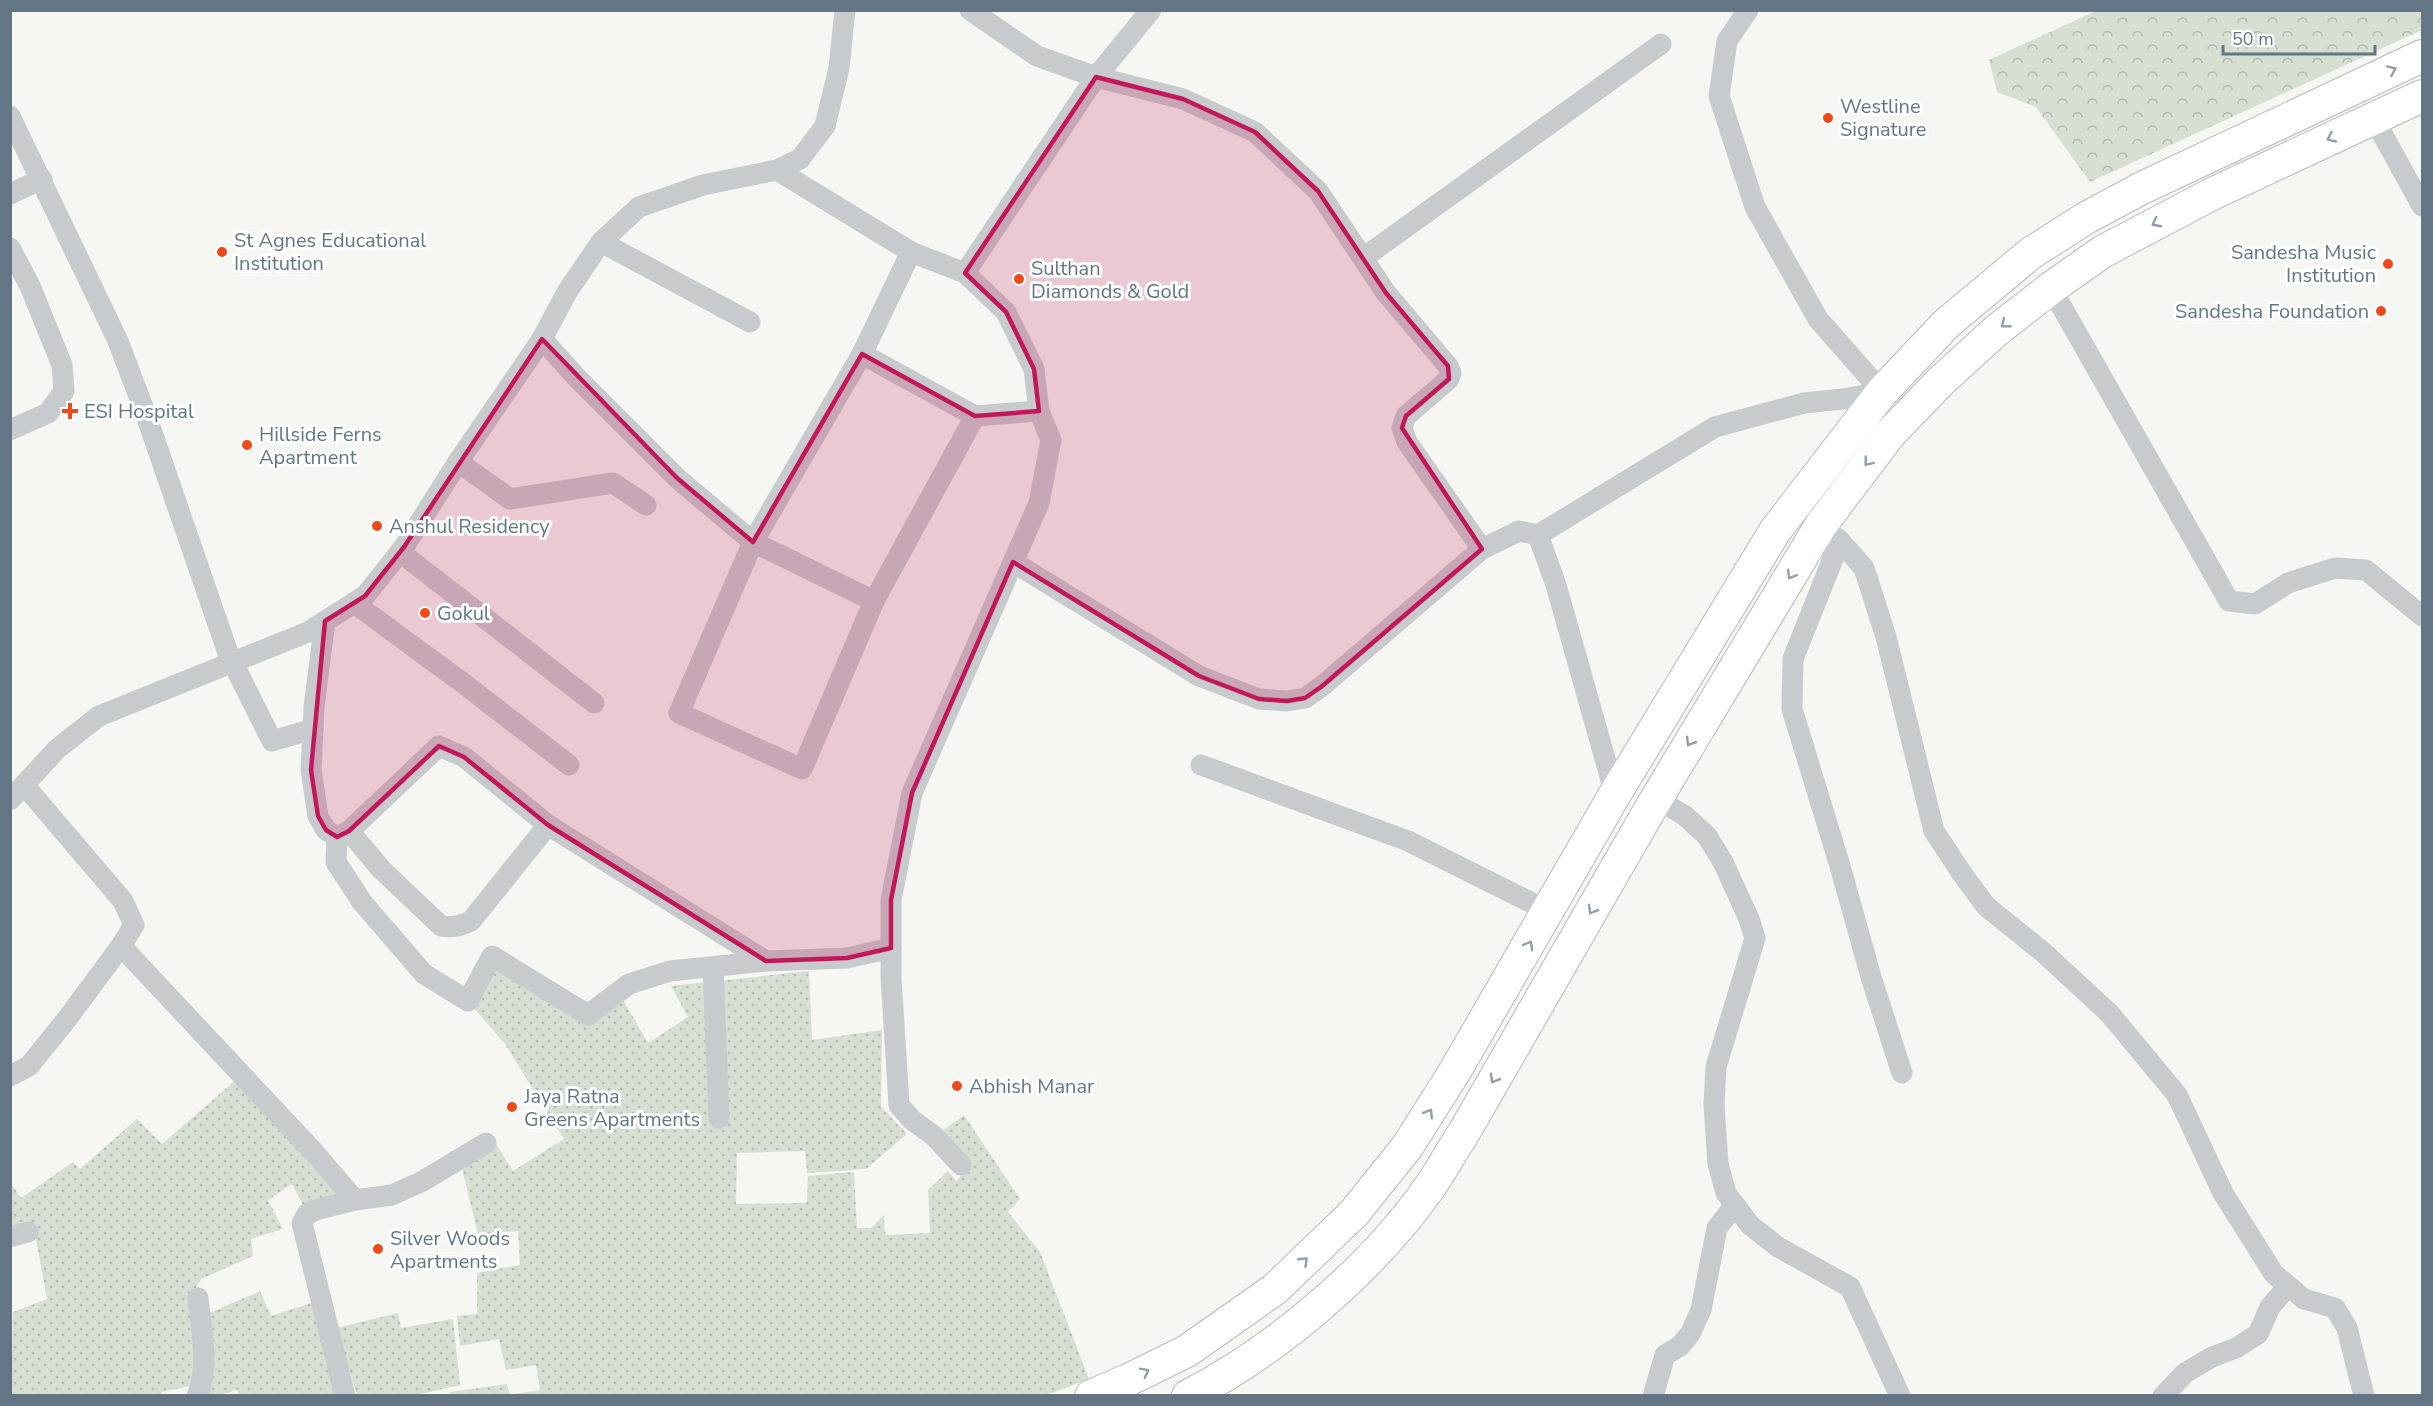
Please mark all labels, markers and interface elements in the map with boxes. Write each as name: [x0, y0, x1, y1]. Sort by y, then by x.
scale bar: [2223, 18, 2374, 56]
text: 50 m: [2232, 27, 2274, 51]
one-way arrow: [2385, 65, 2396, 77]
place label: Westline Signature: [1840, 93, 1927, 143]
marker: Westline Signature: [1821, 111, 1835, 125]
one-way arrow: [2327, 130, 2338, 142]
one-way arrow: [2152, 216, 2162, 227]
place label: St Agnes Educational Institution: [234, 227, 426, 277]
place label: Sandesha Music Institution: [2231, 239, 2376, 289]
marker: St Agnes Educational Institution: [215, 245, 229, 259]
place label: Sulthan Diamonds & Gold: [1031, 255, 1189, 305]
marker: Sandesha Music Institution: [2381, 257, 2395, 271]
marker: Sulthan Diamonds & Gold: [1012, 272, 1026, 286]
place label: Sandesha Foundation: [2175, 298, 2369, 325]
marker: Sandesha Foundation: [2374, 304, 2388, 318]
one-way arrow: [2001, 316, 2012, 327]
place label: ESI Hospital: [84, 398, 194, 425]
marker: ESI Hospital: [61, 402, 79, 420]
place label: Hillside Ferns Apartment: [259, 421, 382, 471]
marker: Hillside Ferns Apartment: [240, 438, 254, 452]
one-way arrow: [1864, 456, 1875, 467]
place label: Anshul Residency: [389, 513, 550, 540]
marker: Anshul Residency: [370, 519, 384, 533]
one-way arrow: [1787, 569, 1799, 579]
place label: Gokul: [437, 600, 490, 627]
marker: Gokul: [418, 606, 432, 620]
one-way arrow: [1686, 736, 1698, 746]
one-way arrow: [1587, 904, 1599, 915]
one-way arrow: [1521, 941, 1533, 951]
place label: Abhish Manar: [969, 1073, 1094, 1100]
one-way arrow: [1490, 1073, 1501, 1084]
marker: Abhish Manar: [950, 1079, 964, 1093]
place label: Jaya Ratna Greens Apartments: [523, 1083, 700, 1133]
marker: Jaya Ratna Greens Apartments: [505, 1100, 519, 1114]
one-way arrow: [1422, 1108, 1433, 1119]
place label: Silver Woods Apartments: [390, 1225, 510, 1275]
marker: Silver Woods Apartments: [371, 1242, 385, 1256]
one-way arrow: [1297, 1257, 1307, 1268]
one-way arrow: [1138, 1368, 1149, 1379]

